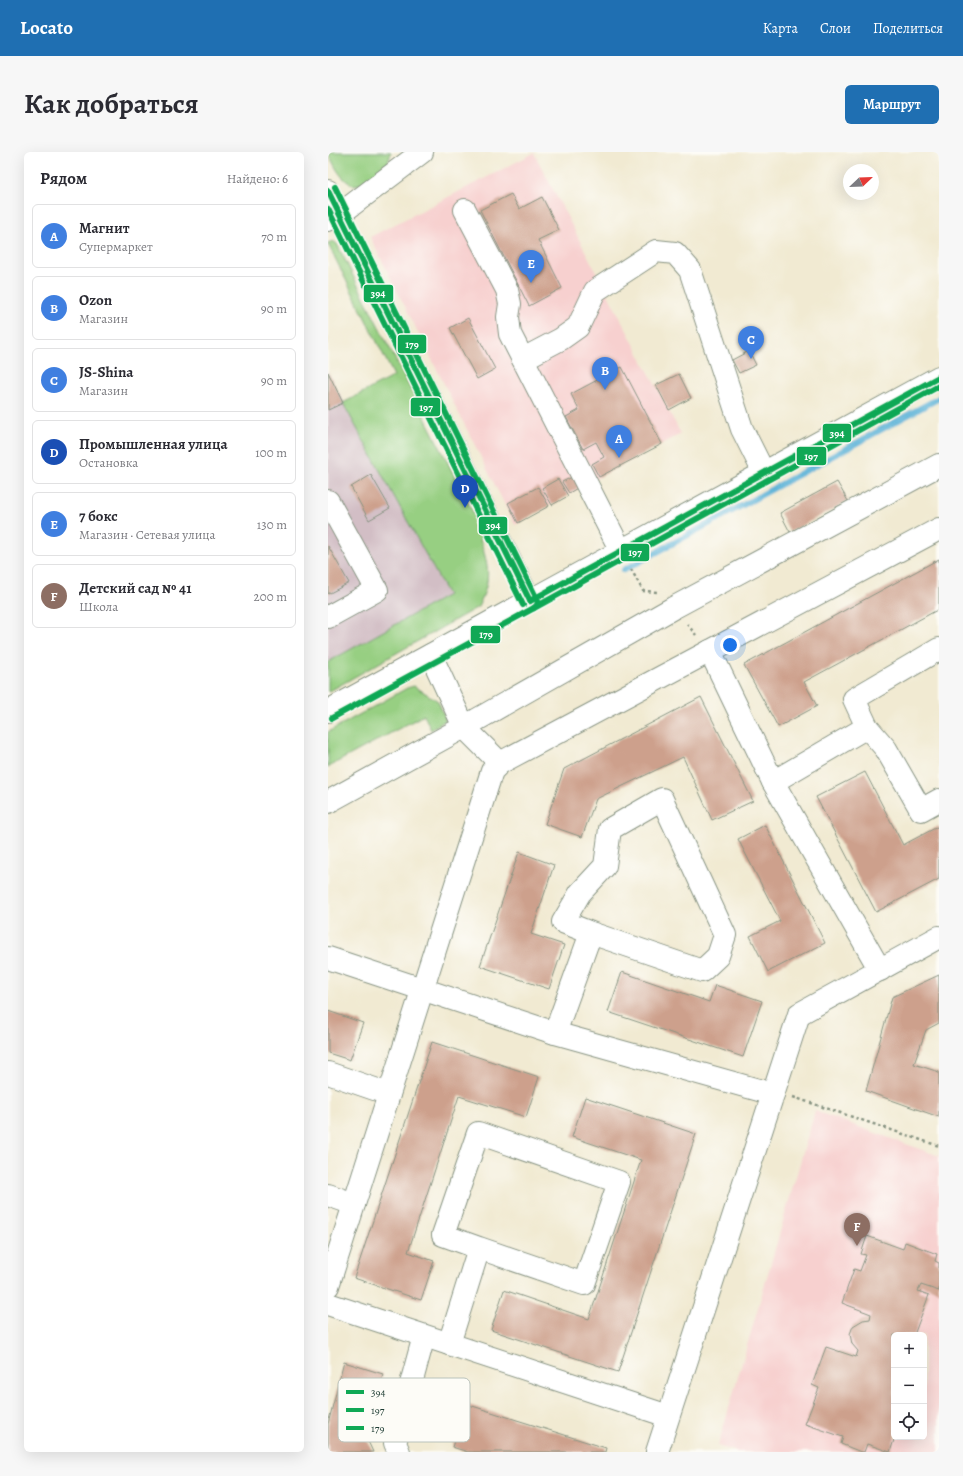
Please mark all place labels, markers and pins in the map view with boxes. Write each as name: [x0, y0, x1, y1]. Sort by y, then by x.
pin: E: [518, 250, 544, 283]
pin: C: [738, 326, 764, 359]
pin: B: [592, 357, 618, 390]
pin: A: [606, 425, 632, 458]
pin: D: [452, 475, 478, 508]
pin: F: [844, 1213, 870, 1246]

